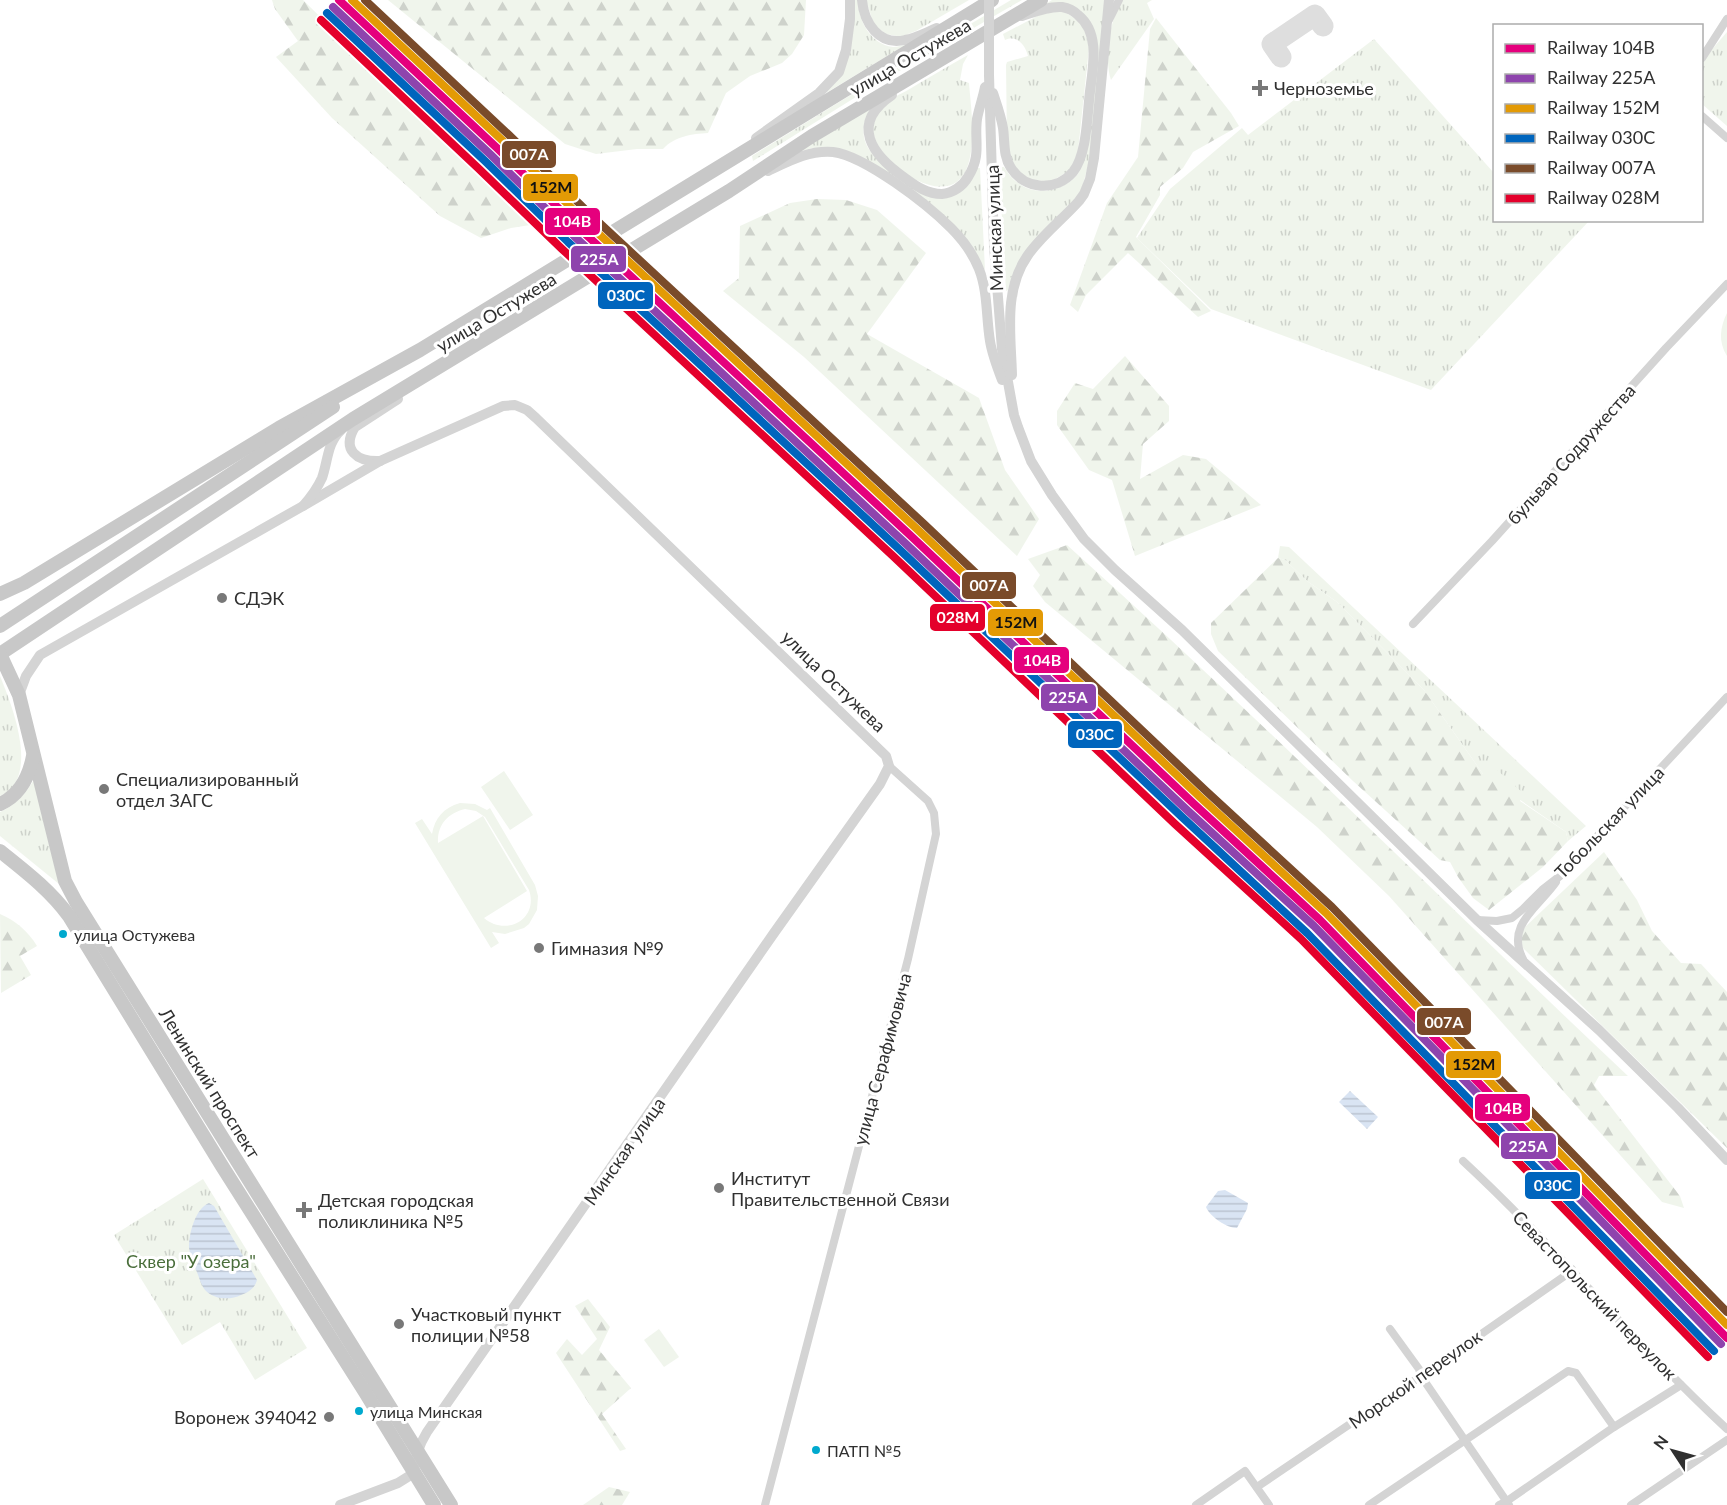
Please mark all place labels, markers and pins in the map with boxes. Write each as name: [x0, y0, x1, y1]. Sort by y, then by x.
place label: Черноземье: [1274, 77, 1374, 99]
marker: Черноземье: [1251, 79, 1269, 97]
place label: СДЭК: [234, 587, 284, 609]
marker: СДЭК: [215, 591, 229, 605]
place label: Специализированный отдел ЗАГС: [116, 768, 299, 811]
marker: Специализированный отдел ЗАГС: [97, 782, 111, 796]
place label: улица Остужева: [74, 925, 195, 944]
marker: улица Остужева: [57, 928, 69, 940]
place label: Гимназия №9: [551, 937, 664, 959]
marker: Гимназия №9: [532, 941, 546, 955]
place label: Институт Правительственной Связи: [731, 1167, 950, 1210]
marker: Институт Правительственной Связи: [712, 1181, 726, 1195]
place label: Детская городская поликлиника №5: [318, 1189, 474, 1232]
marker: Детская городская поликлиника №5: [295, 1201, 313, 1219]
place label: Участковый пункт полиции №58: [411, 1303, 561, 1346]
marker: Участковый пункт полиции №58: [392, 1317, 406, 1331]
place label: улица Минская: [370, 1402, 483, 1421]
marker: улица Минская: [353, 1405, 365, 1417]
place label: Воронеж 394042: [174, 1406, 317, 1428]
marker: Воронеж 394042: [322, 1410, 336, 1424]
place label: ПАТП №5: [827, 1441, 902, 1460]
marker: ПАТП №5: [810, 1444, 822, 1456]

